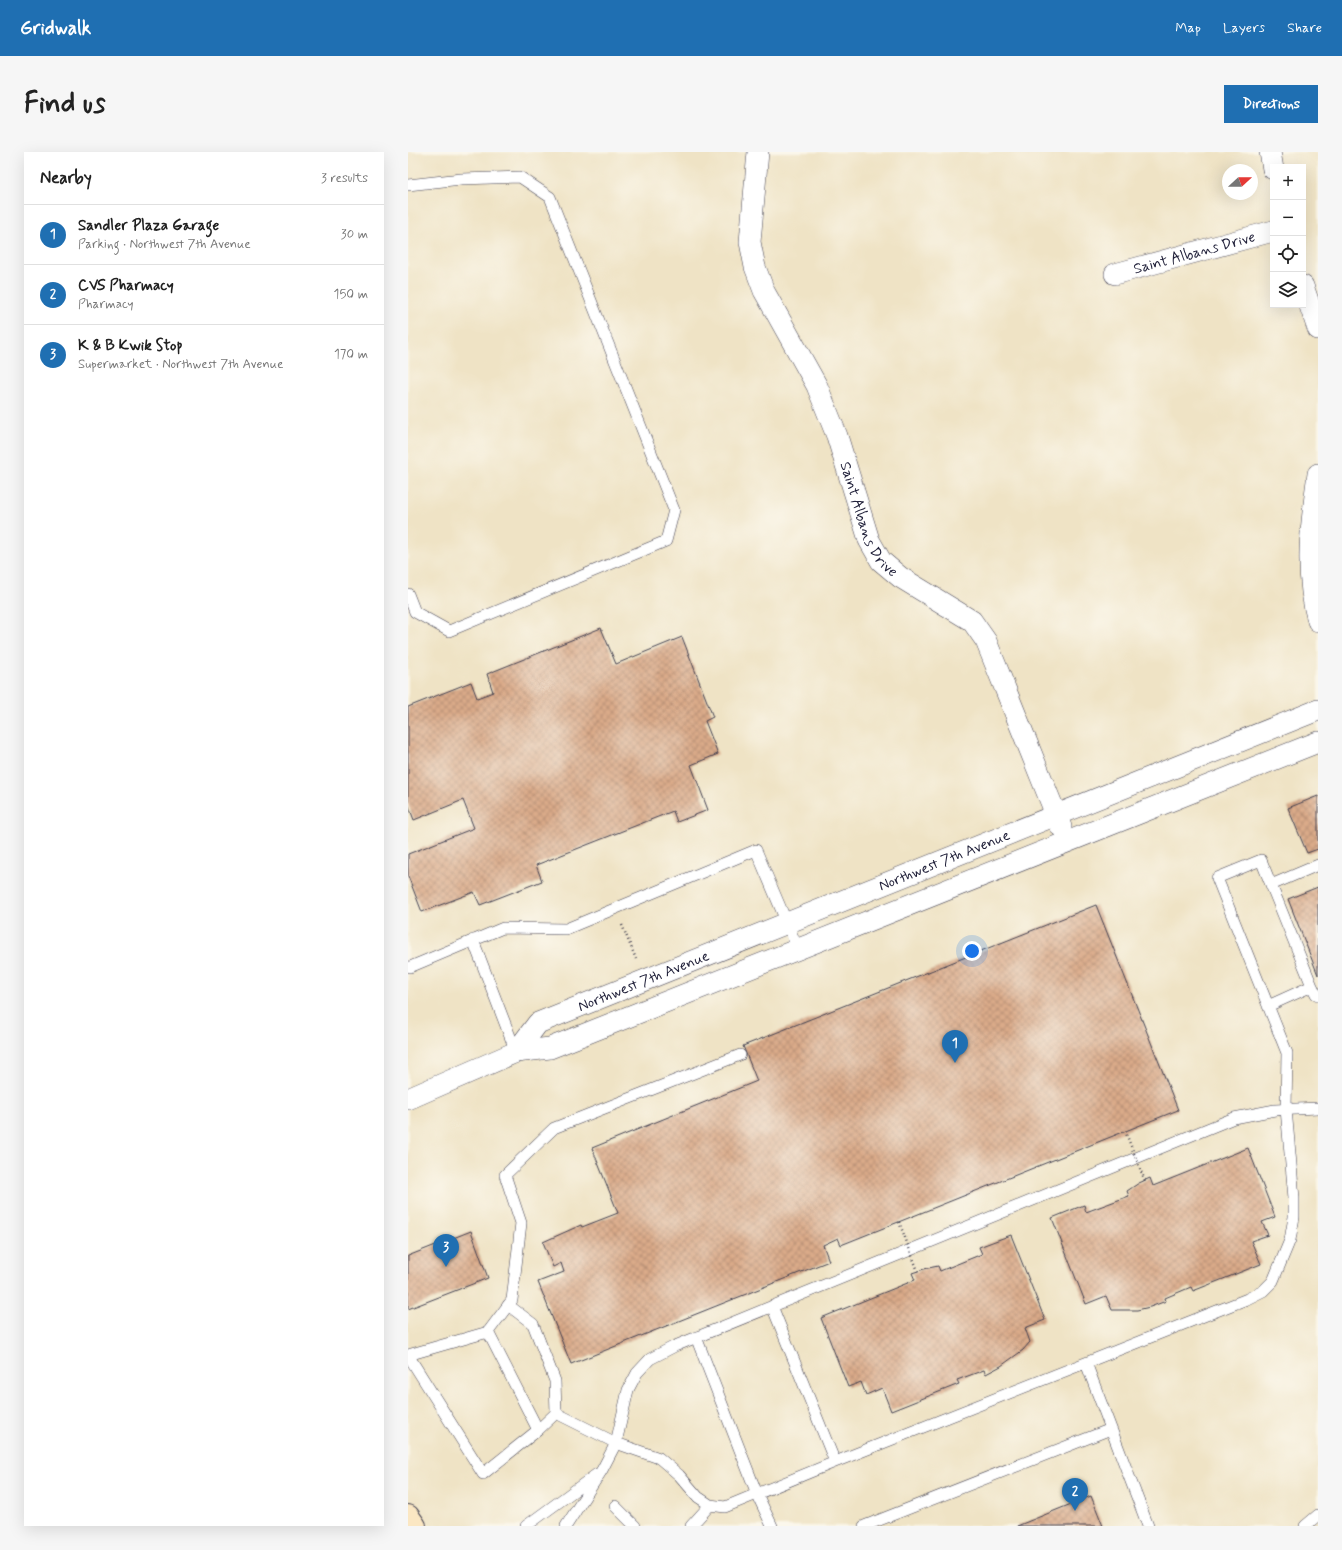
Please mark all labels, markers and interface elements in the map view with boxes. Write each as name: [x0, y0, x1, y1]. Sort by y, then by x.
text: Gridwalk: [20, 16, 91, 41]
text: Map: [1175, 19, 1201, 37]
text: Layers: [1223, 19, 1265, 37]
text: Share: [1287, 19, 1322, 37]
button: Directions: [1224, 85, 1318, 123]
text: Find us: [24, 86, 105, 123]
north arrow: [1222, 164, 1258, 200]
map controls: [1270, 164, 1306, 308]
button: +: [1270, 164, 1306, 200]
text: Nearby: [40, 167, 92, 189]
text: 3 results: [321, 170, 368, 187]
button: −: [1270, 200, 1306, 236]
text: Sandler Plaza Garage: [78, 216, 219, 236]
text: 1: [50, 226, 56, 243]
text: 30 m: [341, 226, 368, 243]
street label: Saint Albans Drive: [1131, 227, 1258, 280]
text: Parking · Northwest 7th Avenue: [78, 236, 251, 253]
button: locate: [1270, 236, 1306, 272]
button: layers: [1270, 272, 1306, 308]
text: CVS Pharmacy: [78, 276, 174, 296]
text: 2: [50, 286, 56, 303]
text: 150 m: [334, 286, 368, 303]
text: Pharmacy: [78, 296, 134, 313]
text: K & B Kwik Stop: [78, 336, 183, 356]
text: 3: [50, 346, 56, 363]
text: 170 m: [334, 346, 368, 363]
text: Supermarket · Northwest 7th Avenue: [78, 356, 283, 373]
street label: Saint Albans Drive: [834, 459, 902, 582]
street label: Northwest 7th Avenue: [876, 826, 1013, 896]
your location: [962, 941, 982, 961]
street label: Northwest 7th Avenue: [575, 946, 712, 1017]
pin: 1: [942, 1030, 968, 1063]
pin: 3: [433, 1234, 459, 1267]
pin: 2: [1062, 1478, 1088, 1511]

